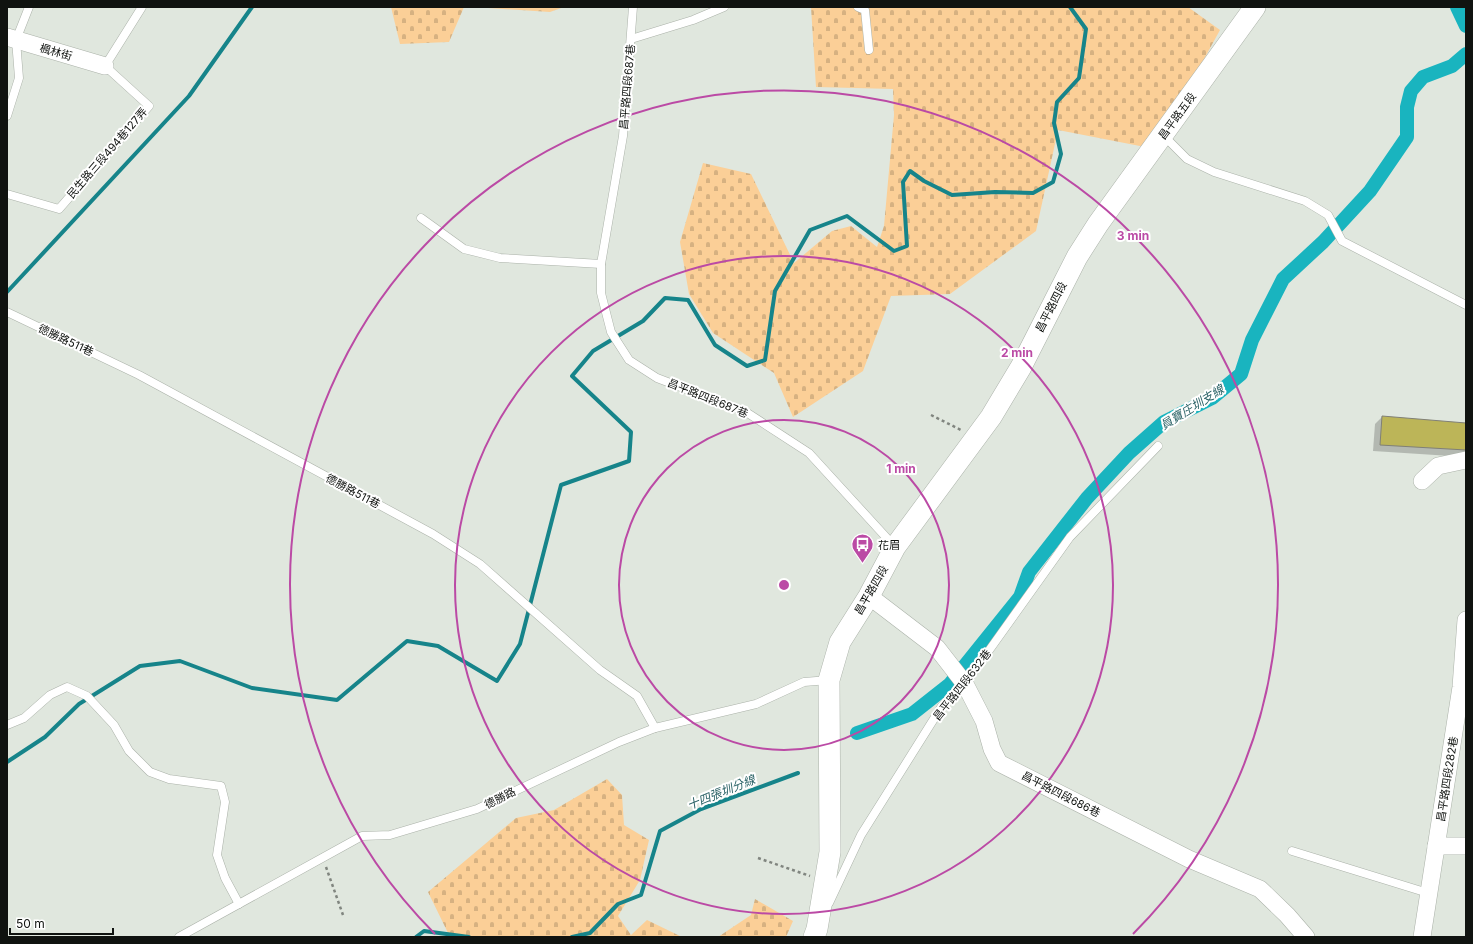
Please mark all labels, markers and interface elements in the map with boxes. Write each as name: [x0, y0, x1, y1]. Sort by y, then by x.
street label: 楓林街: [38, 41, 74, 63]
street label: 昌平路四段687巷: [616, 44, 638, 130]
street label: 昌平路五段: [1155, 90, 1199, 142]
street label: 民生路三段494巷127弄: [64, 105, 150, 201]
text: 3 min: [1117, 228, 1149, 243]
street label: 昌平路四段: [1032, 279, 1070, 335]
street label: 德勝路511巷: [36, 321, 96, 359]
text: 2 min: [1001, 345, 1033, 360]
street label: 昌平路四段687巷: [666, 375, 750, 421]
water label: 員寶庄圳支線: [1157, 381, 1228, 432]
text: 1 min: [886, 461, 916, 476]
street label: 德勝路511巷: [323, 471, 383, 511]
bus stop icon: 花眉: [849, 532, 875, 565]
place label: 花眉: [878, 538, 900, 552]
street label: 昌平路四段: [851, 563, 891, 617]
centre of rings: [777, 578, 791, 592]
street label: 昌平路四段632巷: [930, 647, 994, 723]
street label: 昌平路四段282巷: [1433, 735, 1461, 823]
street label: 昌平路四段686巷: [1019, 768, 1103, 820]
water label: 十四張圳分線: [685, 771, 759, 812]
street label: 德勝路: [482, 784, 518, 812]
scale bar: [10, 910, 113, 936]
text: 50 m: [16, 916, 45, 931]

